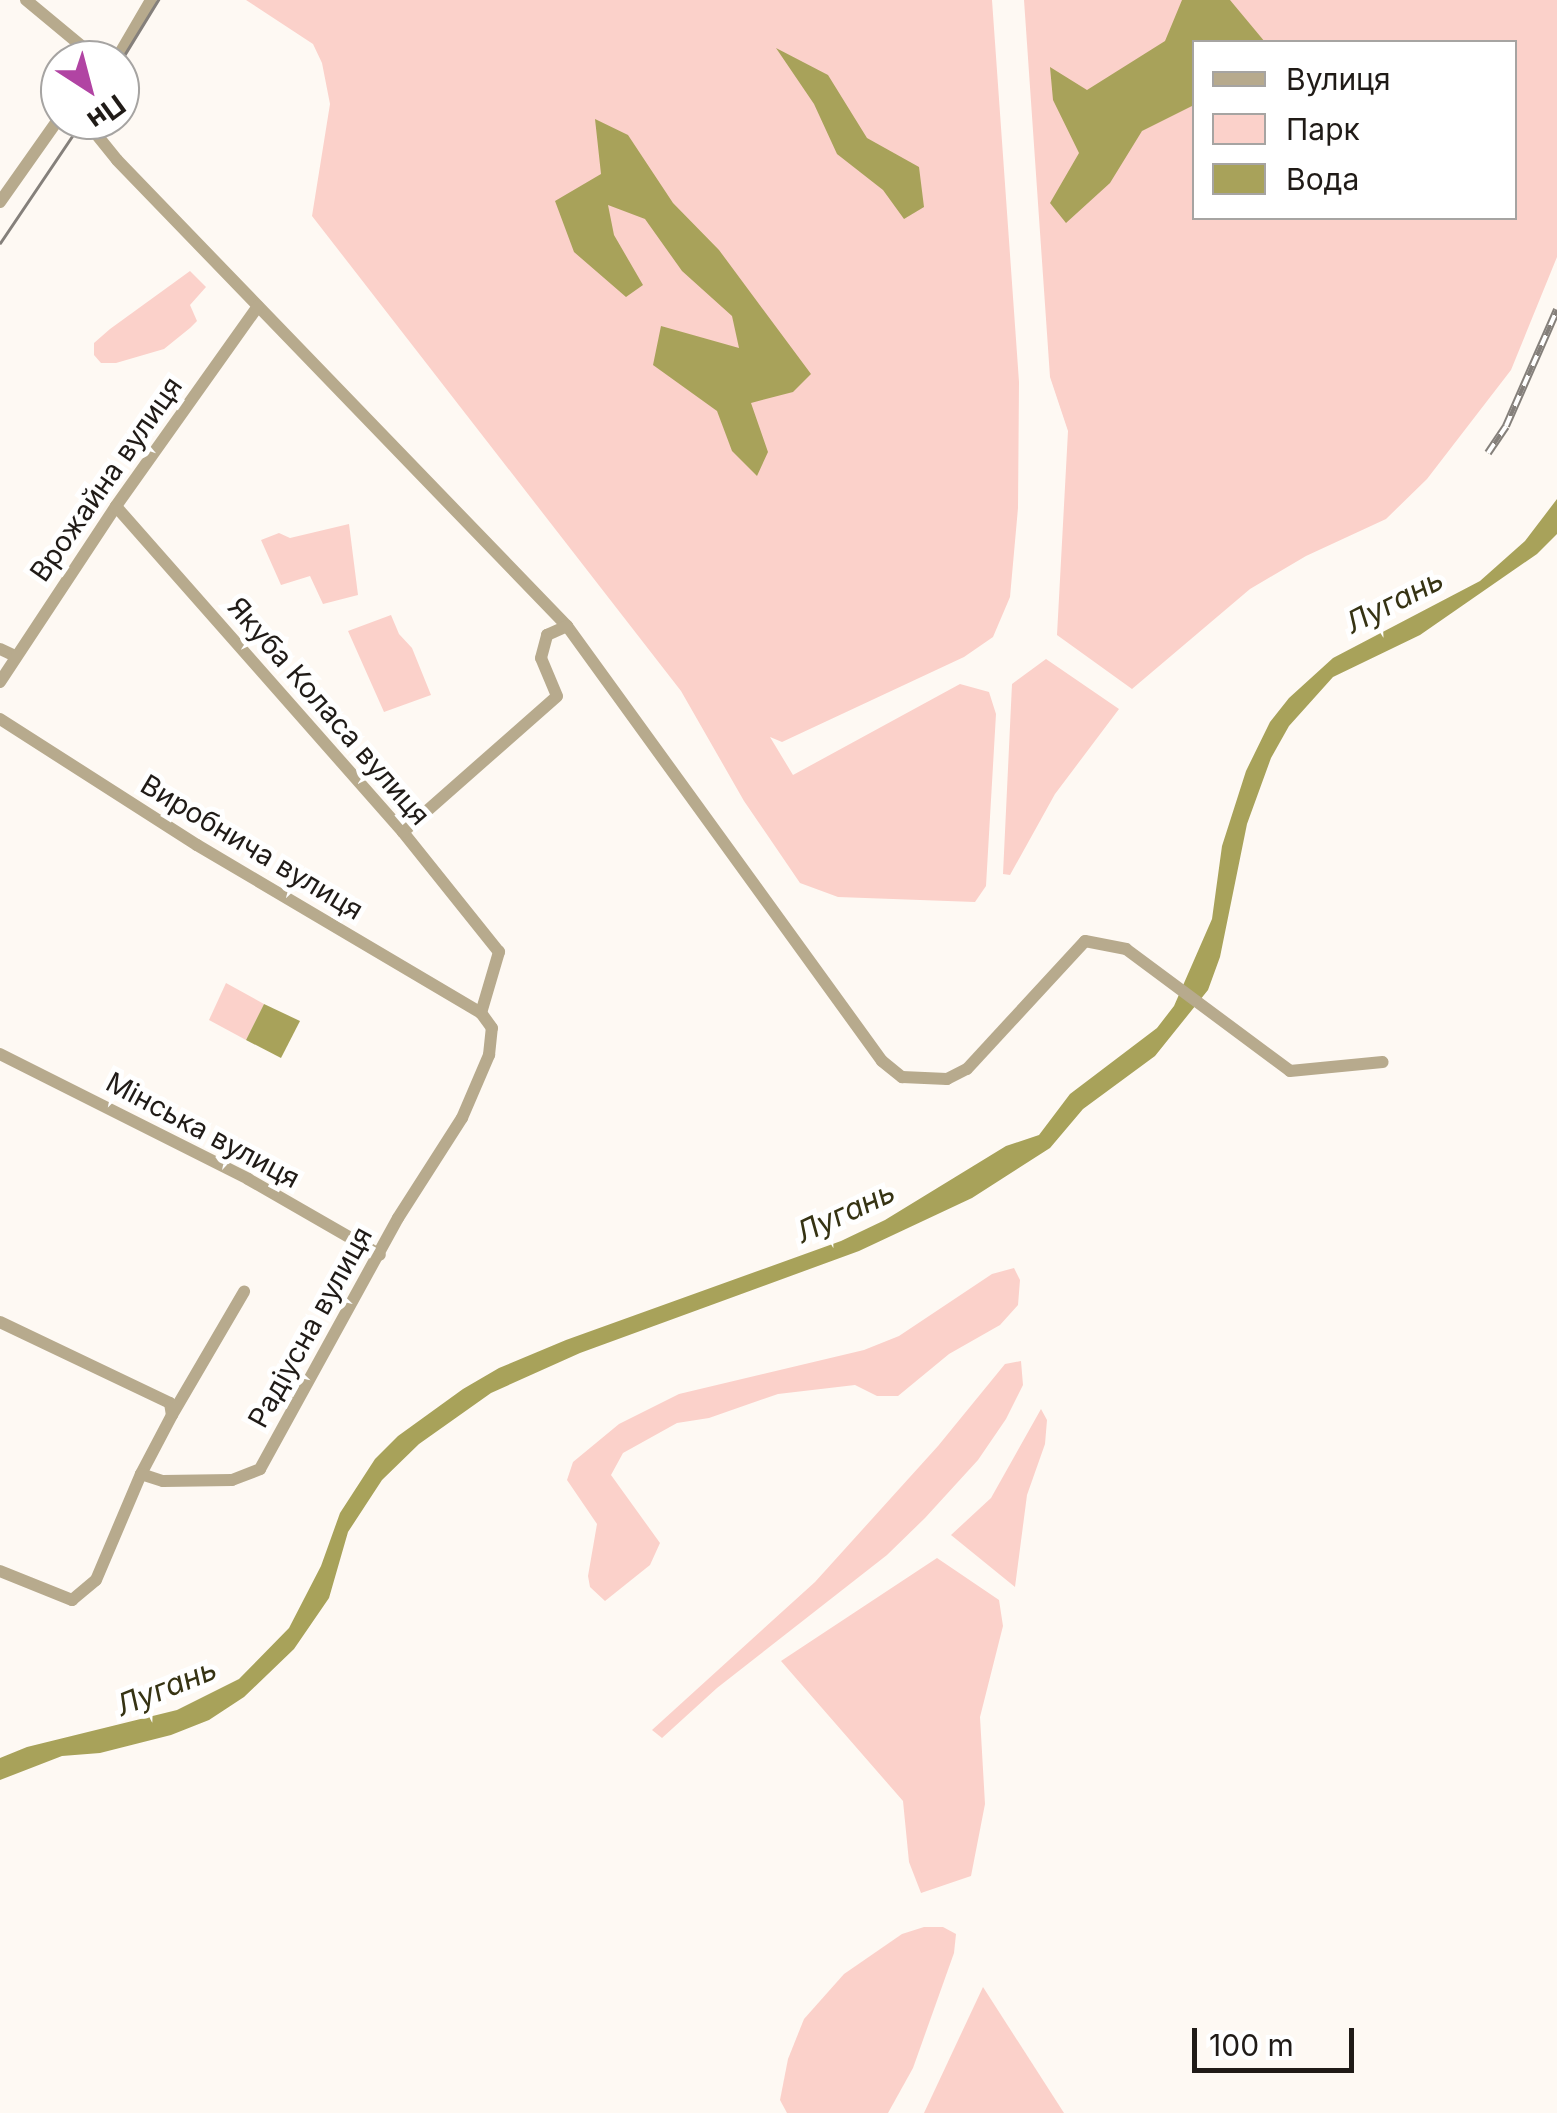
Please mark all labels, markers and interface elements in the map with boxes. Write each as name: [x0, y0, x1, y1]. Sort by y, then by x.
north arrow: [40, 40, 140, 140]
legend: [1192, 40, 1517, 220]
text: Вулиця: [1286, 61, 1391, 97]
text: Пн: [81, 88, 132, 138]
text: Парк: [1286, 111, 1360, 147]
text: Вода: [1286, 161, 1359, 197]
street label: Врожайна вулиця: [23, 370, 189, 588]
water label: Лугань: [1339, 561, 1449, 641]
street label: Якуба Коласа вулиця: [221, 590, 437, 832]
street label: Виробнича вулиця: [135, 767, 369, 927]
street label: Мінська вулиця: [101, 1065, 305, 1195]
water label: Лугань: [790, 1173, 900, 1251]
street label: Радіусна вулиця: [241, 1221, 379, 1433]
water label: Лугань: [110, 1651, 222, 1723]
scale bar: [1197, 2008, 1360, 2070]
text: 100 m: [1209, 2027, 1294, 2063]

